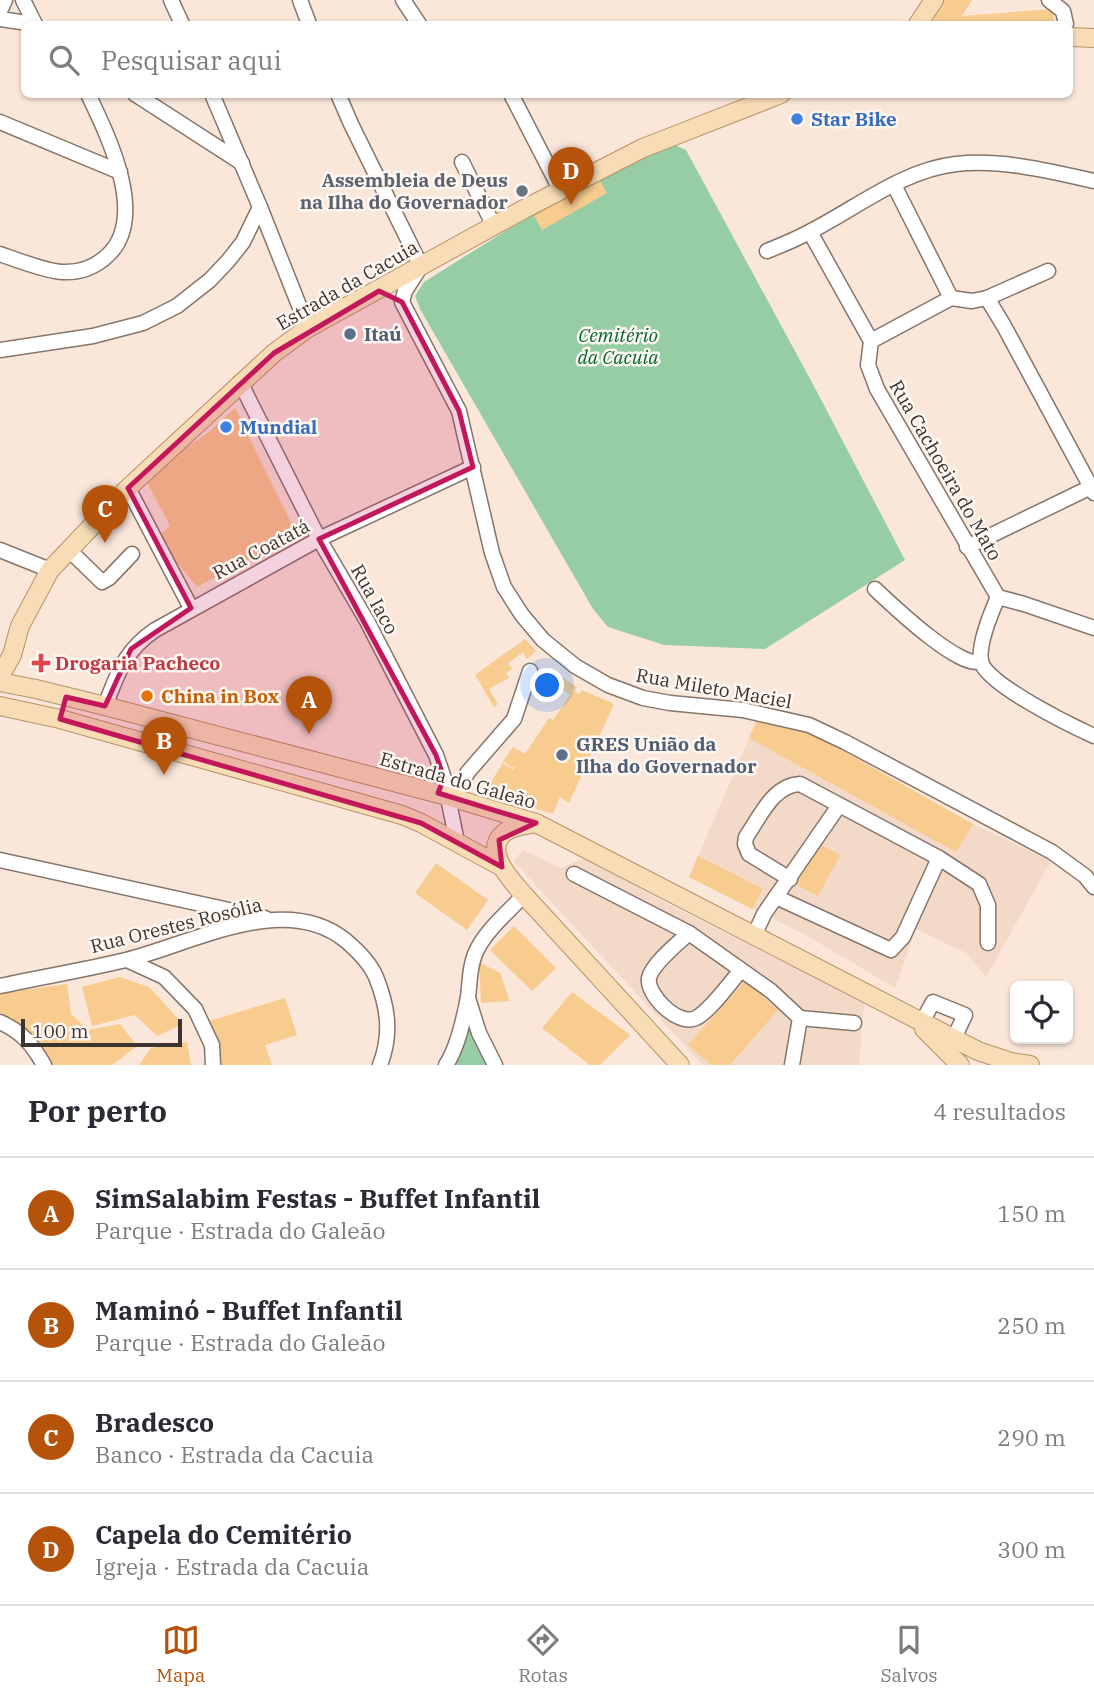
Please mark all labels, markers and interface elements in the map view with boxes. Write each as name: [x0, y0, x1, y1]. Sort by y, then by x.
search box: [21, 21, 1073, 98]
icon: search: [45, 41, 83, 79]
text: Pesquisar aqui: [101, 43, 282, 77]
place label: Star Bike: [811, 107, 897, 131]
marker: Star Bike: [789, 111, 805, 127]
pin: D: [548, 147, 594, 205]
place label: Assembleia de Deus na Ilha do Governador: [300, 168, 509, 214]
marker: Assembleia de Deus na Ilha do Governador: [514, 183, 530, 199]
street label: Estrada da Cacuia: [272, 235, 422, 335]
place label: Itaú: [364, 322, 402, 346]
park label: Cemitério da Cacuia: [578, 323, 659, 369]
marker: Itaú: [342, 326, 358, 342]
street label: Rua Cachoeira do Mato: [884, 375, 1008, 565]
place label: Mundial: [240, 415, 317, 439]
marker: Mundial: [218, 419, 234, 435]
pin: C: [82, 485, 128, 543]
street label: Rua Coatatá: [208, 513, 314, 585]
street label: Rua Iaco: [346, 560, 404, 638]
place label: Drogaria Pacheco: [55, 651, 220, 675]
marker: Drogaria Pacheco: [33, 655, 49, 671]
street label: Rua Mileto Maciel: [634, 662, 794, 714]
your location: [530, 668, 564, 702]
pin: A: [286, 676, 332, 734]
place label: China in Box: [161, 684, 279, 708]
marker: China in Box: [139, 688, 155, 704]
pin: B: [141, 717, 187, 775]
place label: GRES União da Ilha do Governador: [576, 732, 757, 778]
street label: Estrada do Galeão: [377, 746, 539, 814]
marker: GRES União da Ilha do Governador: [554, 747, 570, 763]
street label: Rua Orestes Rosólia: [88, 892, 264, 958]
map controls: [1010, 981, 1073, 1044]
button: locate: [1010, 981, 1073, 1044]
scale bar: [21, 1016, 182, 1048]
text: 100 m: [32, 1019, 89, 1043]
text: Por perto: [28, 1091, 167, 1130]
text: 4 resultados: [933, 1096, 1066, 1126]
text: SimSalabim Festas - Buffet Infantil: [95, 1181, 540, 1215]
text: A: [43, 1198, 59, 1228]
text: 150 m: [997, 1198, 1066, 1228]
text: Parque · Estrada do Galeão: [95, 1215, 385, 1245]
text: Maminó - Buffet Infantil: [95, 1293, 403, 1327]
text: B: [43, 1310, 59, 1340]
text: 250 m: [997, 1310, 1066, 1340]
text: Parque · Estrada do Galeão: [95, 1327, 385, 1357]
text: Bradesco: [95, 1405, 214, 1439]
text: C: [43, 1422, 59, 1452]
text: 290 m: [997, 1422, 1066, 1452]
text: Banco · Estrada da Cacuia: [95, 1439, 374, 1469]
text: Capela do Cemitério: [95, 1517, 352, 1551]
text: D: [42, 1534, 60, 1564]
text: 300 m: [997, 1534, 1066, 1564]
text: Igreja · Estrada da Cacuia: [95, 1551, 369, 1581]
tab: Mapa: [156, 1621, 206, 1687]
tab: Rotas: [518, 1621, 568, 1687]
tab: Salvos: [880, 1621, 938, 1687]

